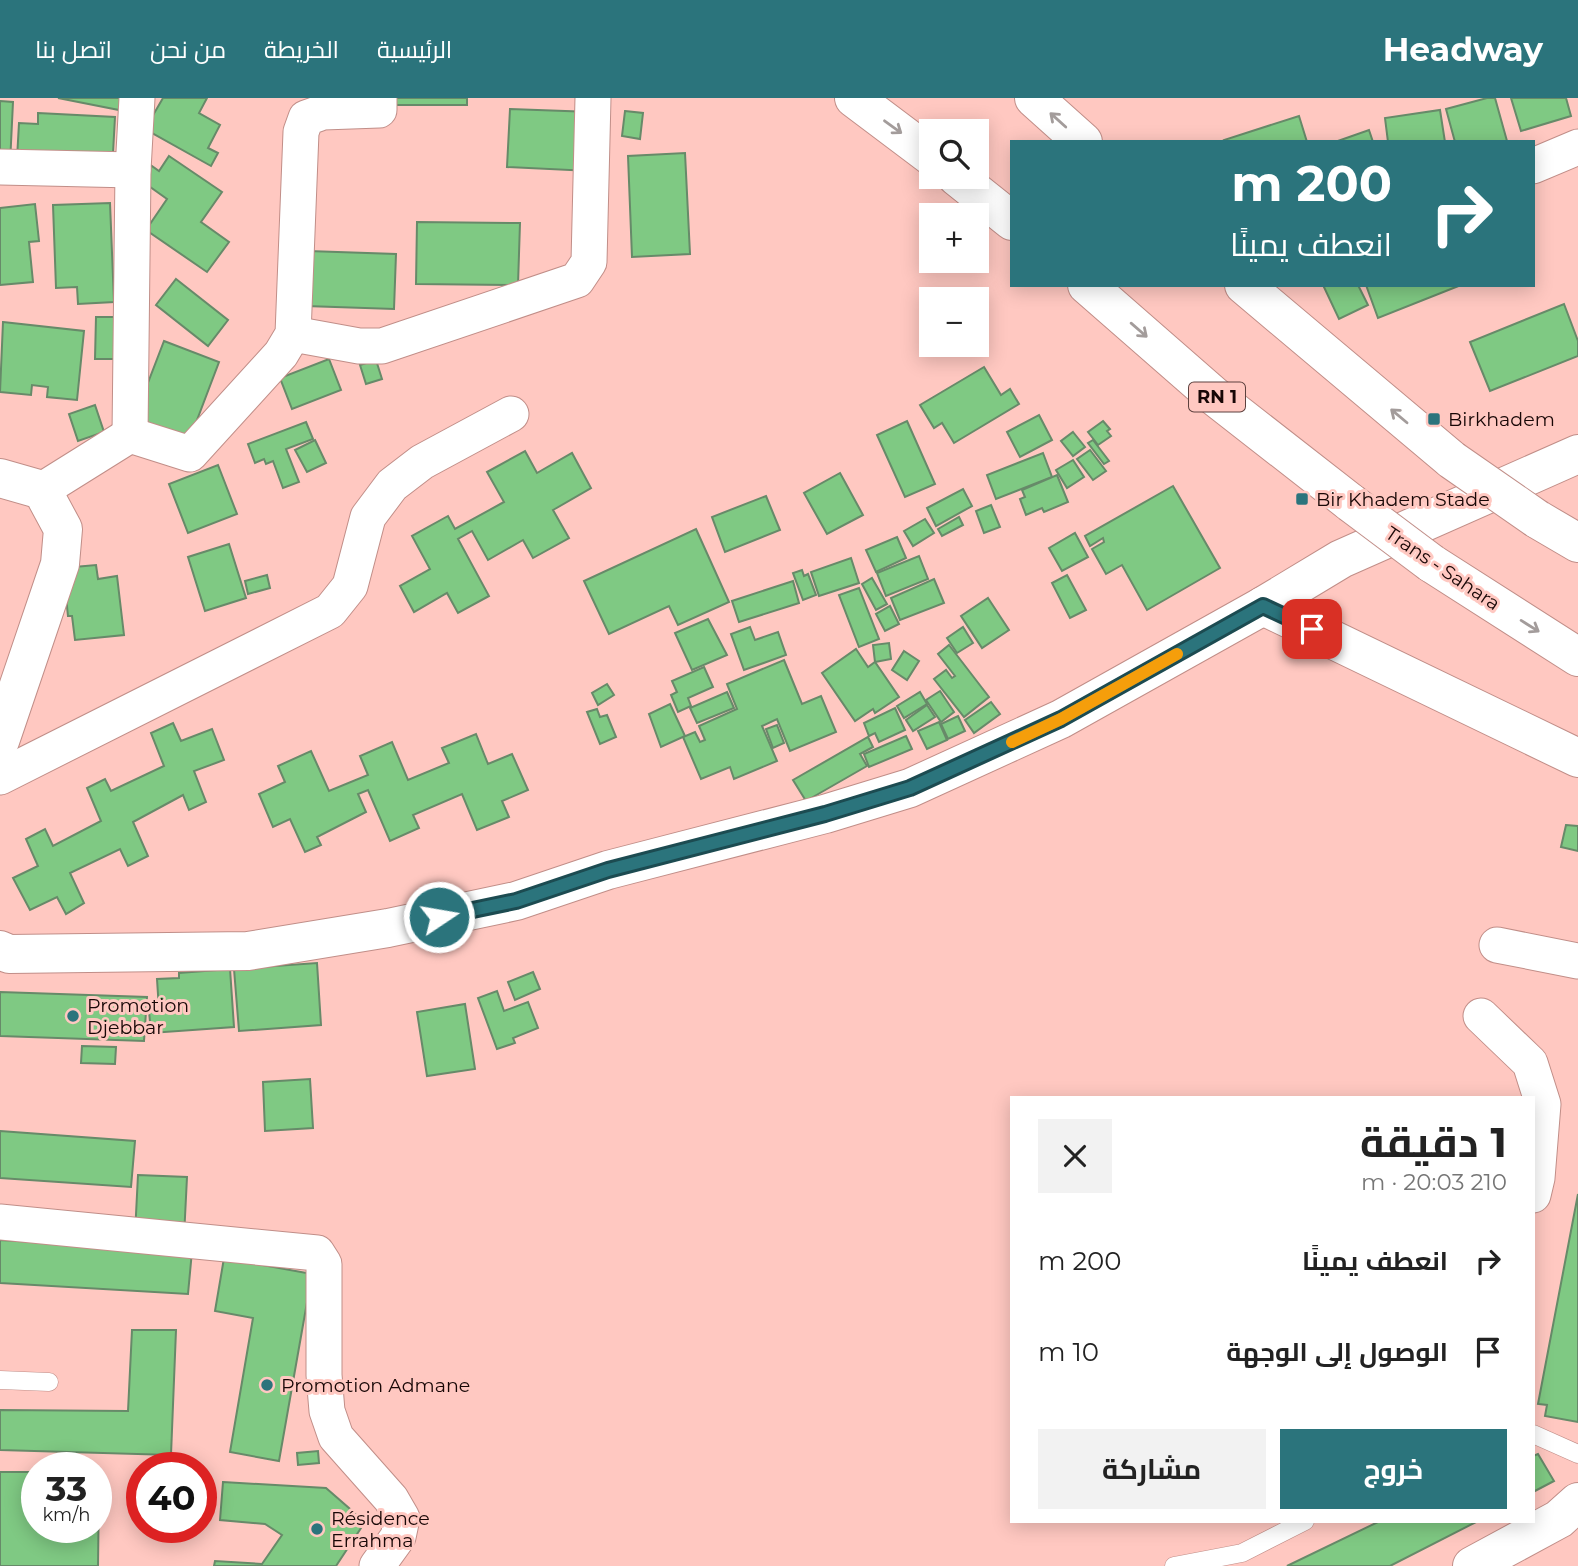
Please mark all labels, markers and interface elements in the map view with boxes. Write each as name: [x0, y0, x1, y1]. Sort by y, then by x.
text: Headway: [1383, 29, 1543, 69]
text: اتصل بنا: [35, 35, 112, 64]
text: من نحن: [150, 35, 226, 64]
text: الخريطة: [264, 35, 339, 64]
text: الرئيسية: [377, 35, 452, 64]
one-way arrow: [1050, 112, 1068, 128]
one-way arrow: [883, 119, 902, 134]
map controls: [919, 119, 989, 357]
button: search: [919, 119, 989, 189]
text: 200 m: [1231, 154, 1392, 213]
icon: right: [1416, 168, 1507, 259]
button: +: [919, 203, 989, 273]
text: انعطف يمينًا: [1230, 225, 1392, 264]
button: −: [919, 287, 989, 357]
one-way arrow: [1130, 322, 1148, 338]
road number: RN 1: [1189, 382, 1245, 412]
place label: Birkhadem: [1448, 408, 1555, 431]
one-way arrow: [1391, 409, 1409, 424]
marker: Birkhadem: [1426, 411, 1442, 427]
place label: Bir Khadem Stade: [1316, 488, 1490, 511]
marker: Bir Khadem Stade: [1294, 491, 1310, 507]
street label: Trans - Sahara: [1381, 522, 1504, 615]
pin: [1282, 599, 1342, 659]
icon: arrive: [1293, 610, 1331, 648]
one-way arrow: [1519, 619, 1539, 633]
position arrow: [402, 880, 476, 954]
place label: Promotion Djebbar: [87, 994, 189, 1039]
marker: Promotion Djebbar: [65, 1008, 81, 1024]
text: 1 دقيقة: [1360, 1116, 1507, 1168]
button: close: [1038, 1119, 1112, 1193]
text: 210 m · 20:03: [1361, 1168, 1507, 1196]
icon: right: [1469, 1242, 1507, 1280]
text: 200 m: [1038, 1245, 1122, 1277]
text: انعطف يمينًا: [1302, 1245, 1448, 1277]
icon: arrive: [1469, 1333, 1507, 1371]
text: 10 m: [1038, 1336, 1099, 1368]
text: الوصول إلى الوجهة: [1226, 1336, 1448, 1368]
place label: Promotion Admane: [281, 1374, 470, 1397]
marker: Promotion Admane: [259, 1377, 275, 1393]
button: مشاركة: [1038, 1429, 1266, 1509]
button: خروج: [1280, 1429, 1507, 1509]
speed limit sign: 40: [126, 1452, 217, 1543]
text: 33: [46, 1467, 87, 1510]
text: km/h: [42, 1504, 91, 1526]
place label: Résidence Errahma: [331, 1507, 430, 1552]
marker: Résidence Errahma: [309, 1521, 325, 1537]

